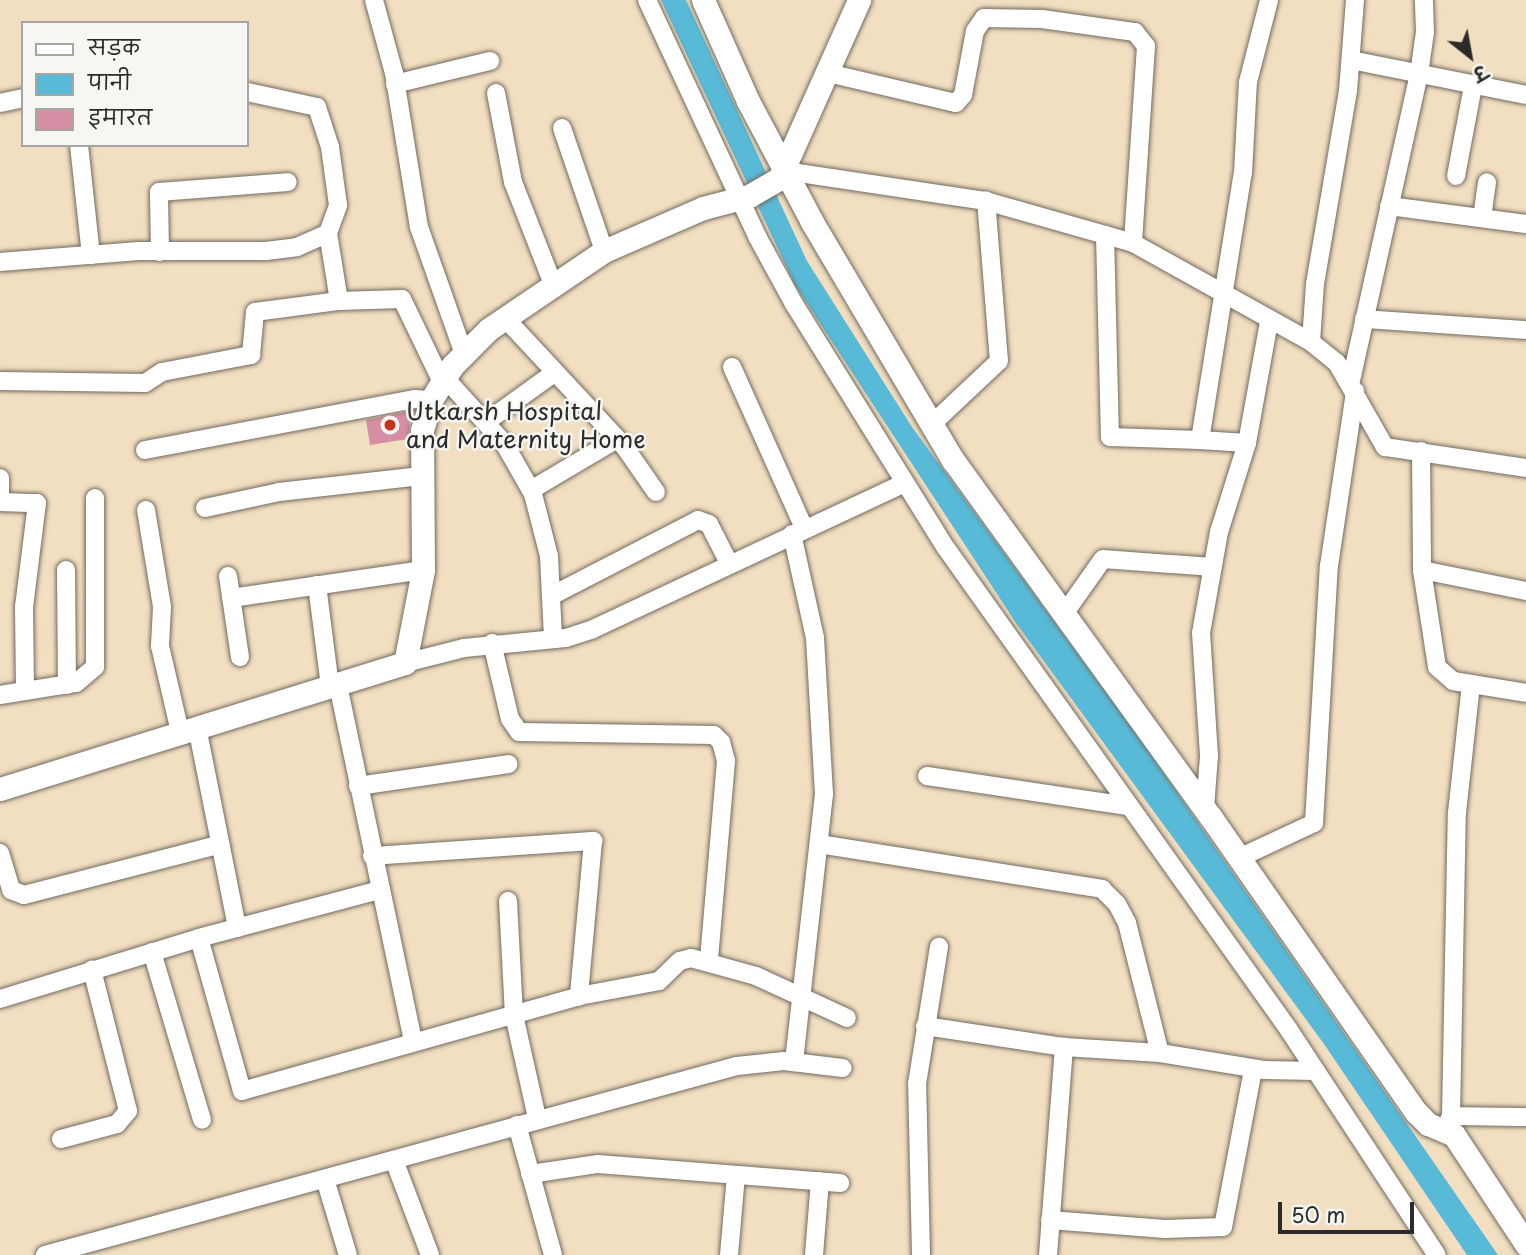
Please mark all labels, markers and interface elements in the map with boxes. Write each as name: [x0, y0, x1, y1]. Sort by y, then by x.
legend: [21, 21, 248, 147]
north arrow: [1435, 21, 1505, 91]
text: सड़क: [88, 30, 140, 62]
text: उ: [1468, 59, 1493, 89]
text: पानी: [88, 65, 131, 97]
text: इमारत: [88, 100, 152, 132]
place label: Utkarsh Hospital and Maternity Home: [406, 397, 648, 453]
marker: Utkarsh Hospital and Maternity Home: [380, 415, 400, 435]
scale bar: [1281, 1188, 1418, 1232]
text: 50 m: [1291, 1198, 1345, 1230]

